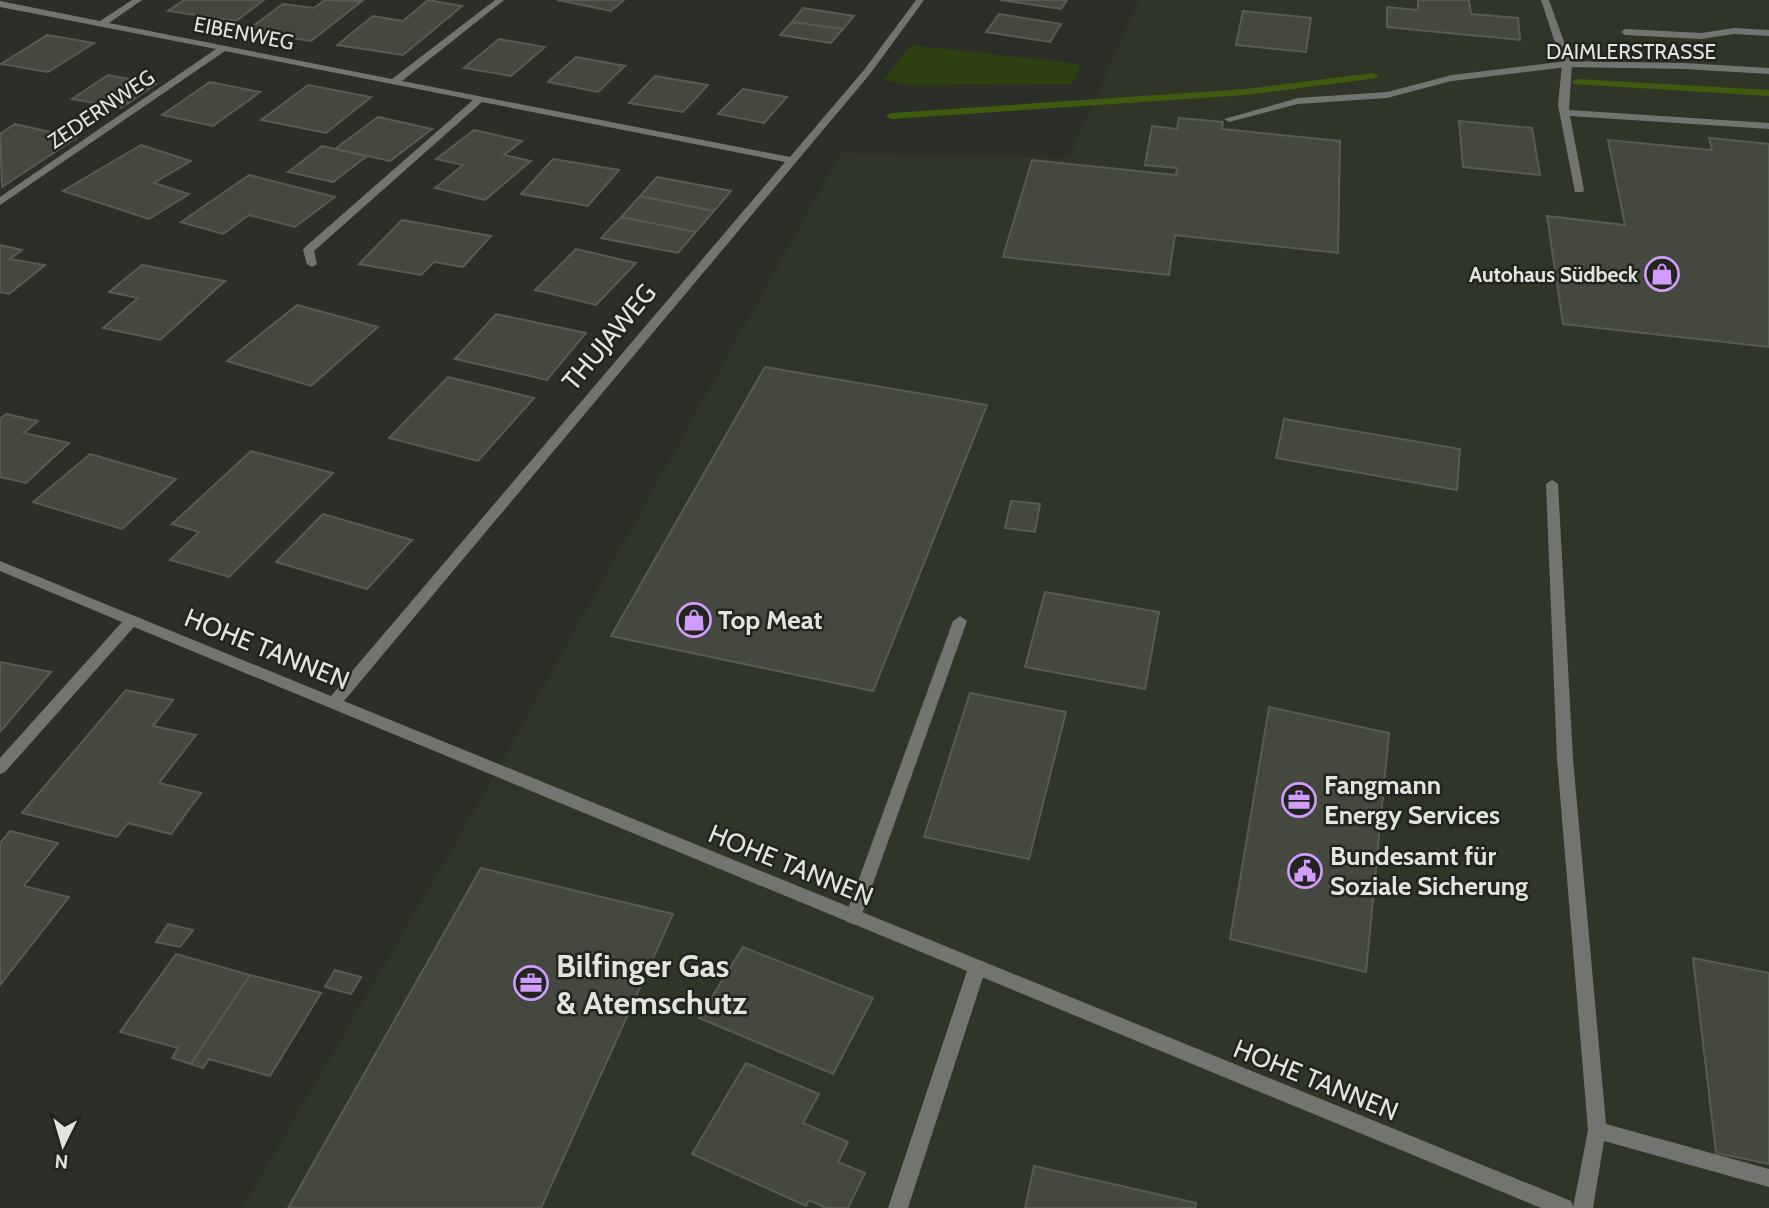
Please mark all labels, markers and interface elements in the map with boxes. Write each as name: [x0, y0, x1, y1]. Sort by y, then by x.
street label: EIBENWEG: [192, 11, 296, 55]
street label: DAIMLERSTRASSE: [1546, 39, 1716, 64]
street label: ZEDERNWEG: [43, 64, 159, 154]
shop icon: Autohaus Südbeck: [1643, 255, 1681, 293]
place label: Autohaus Südbeck: [1469, 262, 1639, 287]
street label: THUJAWEG: [555, 277, 663, 397]
street label: HOHE TANNEN: [180, 601, 354, 697]
shop icon: Top Meat: [675, 601, 713, 639]
place label: Top Meat: [718, 604, 822, 636]
place label: Fangmann Energy Services: [1324, 769, 1500, 831]
office icon: Fangmann Energy Services: [1280, 781, 1318, 819]
street label: HOHE TANNEN: [704, 817, 878, 913]
place label: Bundesamt für Soziale Sicherung: [1330, 840, 1528, 902]
public building icon: Bundesamt für Soziale Sicherung: [1286, 852, 1324, 890]
place label: Bilfinger Gas & Atemschutz: [556, 946, 747, 1022]
office icon: Bilfinger Gas & Atemschutz: [512, 964, 550, 1002]
street label: HOHE TANNEN: [1229, 1032, 1403, 1128]
north arrow: [28, 1110, 98, 1180]
text: N: [54, 1149, 69, 1173]

